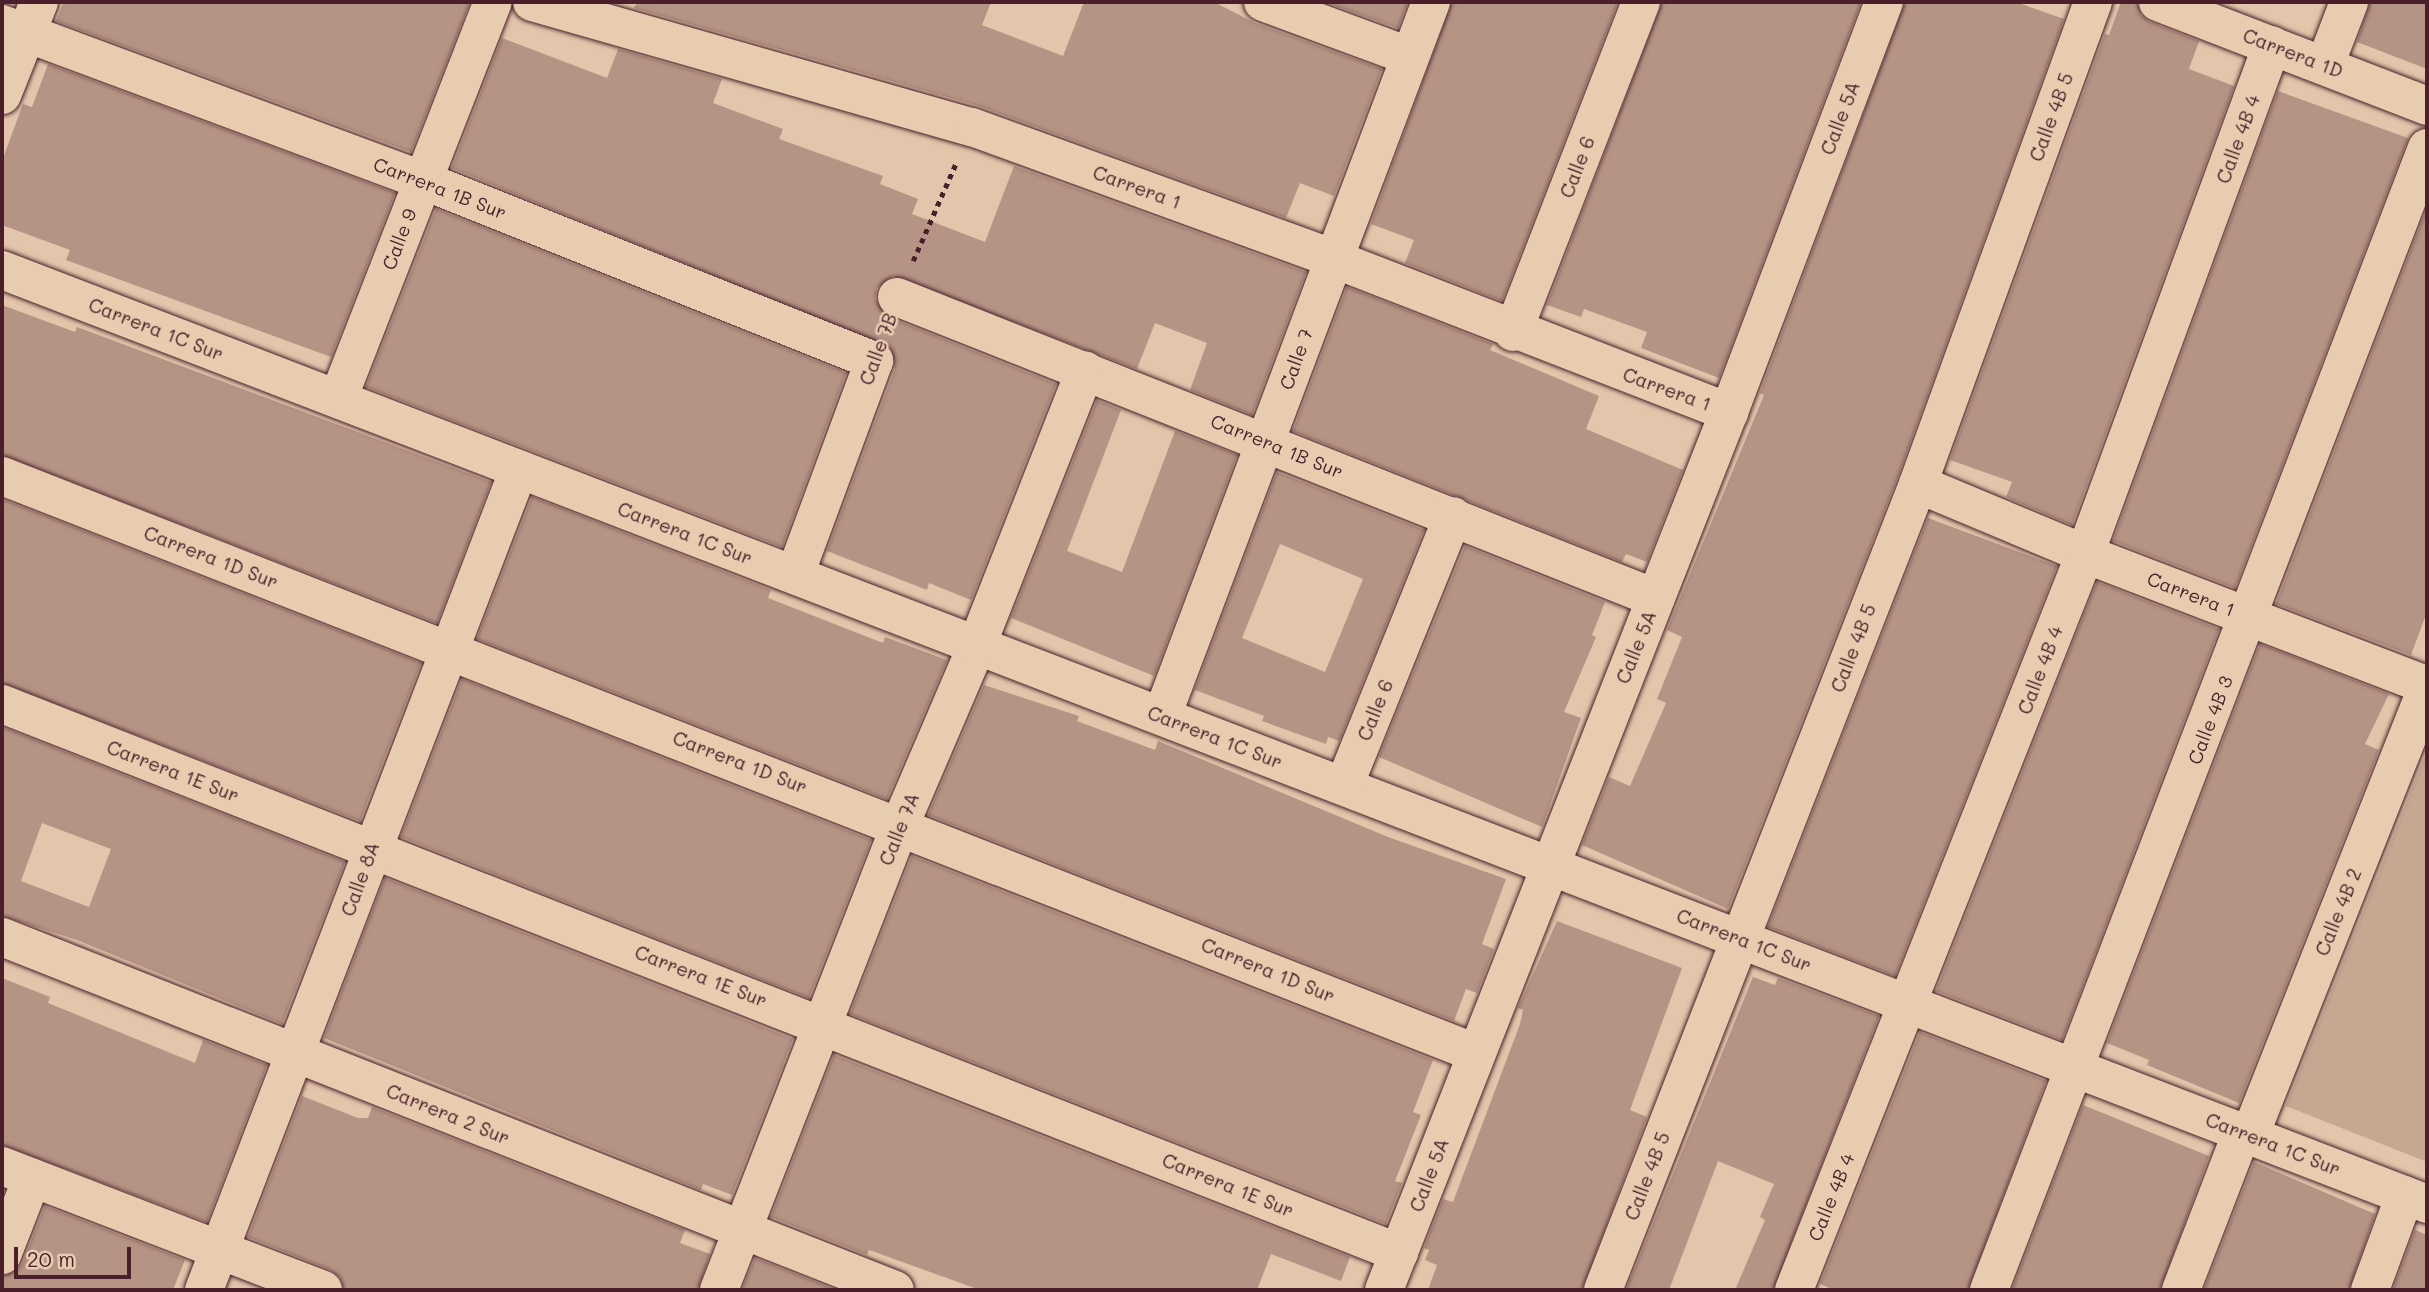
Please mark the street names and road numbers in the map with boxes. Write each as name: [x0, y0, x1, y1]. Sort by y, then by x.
street label: Carrera 1D: [2240, 23, 2346, 83]
street label: Calle 4B 5: [2024, 69, 2078, 165]
street label: Calle 5A: [1816, 78, 1864, 158]
street label: Calle 4B 4: [2211, 91, 2265, 187]
street label: Calle 6: [1555, 133, 1599, 201]
street label: Carrera 1B Sur: [370, 152, 510, 224]
street label: Carrera 1: [1090, 161, 1184, 213]
street label: Calle 9: [377, 205, 421, 273]
street label: Carrera 1C Sur: [85, 293, 227, 365]
street label: Calle 7B: [854, 310, 902, 388]
street label: Calle 7: [1274, 325, 1318, 393]
street label: Carrera 1: [1620, 363, 1714, 415]
street label: Carrera 1B Sur: [1208, 409, 1346, 483]
street label: Carrera 1C Sur: [614, 497, 756, 569]
street label: Carrera 1D Sur: [141, 521, 281, 593]
street label: Carrera 1: [2144, 567, 2238, 621]
street label: Calle 4B 5: [1826, 601, 1880, 695]
street label: Calle 5A: [1611, 607, 1661, 687]
street label: Calle 4B 4: [2013, 623, 2067, 717]
street label: Calle 4B 3: [2183, 673, 2237, 767]
street label: Calle 6: [1352, 676, 1398, 744]
street label: Carrera 1C Sur: [1144, 701, 1286, 773]
street label: Carrera 1D Sur: [670, 726, 810, 798]
street label: Carrera 1E Sur: [104, 735, 242, 807]
street label: Calle 7A: [874, 789, 924, 869]
street label: Calle 8A: [336, 839, 384, 919]
street label: Calle 4B 2: [2310, 865, 2366, 959]
street label: Carrera 1C Sur: [1673, 904, 1815, 976]
street label: Carrera 1D Sur: [1198, 933, 1338, 1007]
street label: Carrera 1E Sur: [632, 940, 770, 1012]
street label: Carrera 2 Sur: [383, 1079, 513, 1149]
street label: Carrera 1C Sur: [2202, 1108, 2344, 1180]
street label: Calle 4B 5: [1620, 1129, 1674, 1223]
street label: Calle 5A: [1405, 1135, 1453, 1215]
street label: Carrera 1E Sur: [1159, 1148, 1297, 1222]
street label: Calle 4B 4: [1803, 1150, 1859, 1244]

